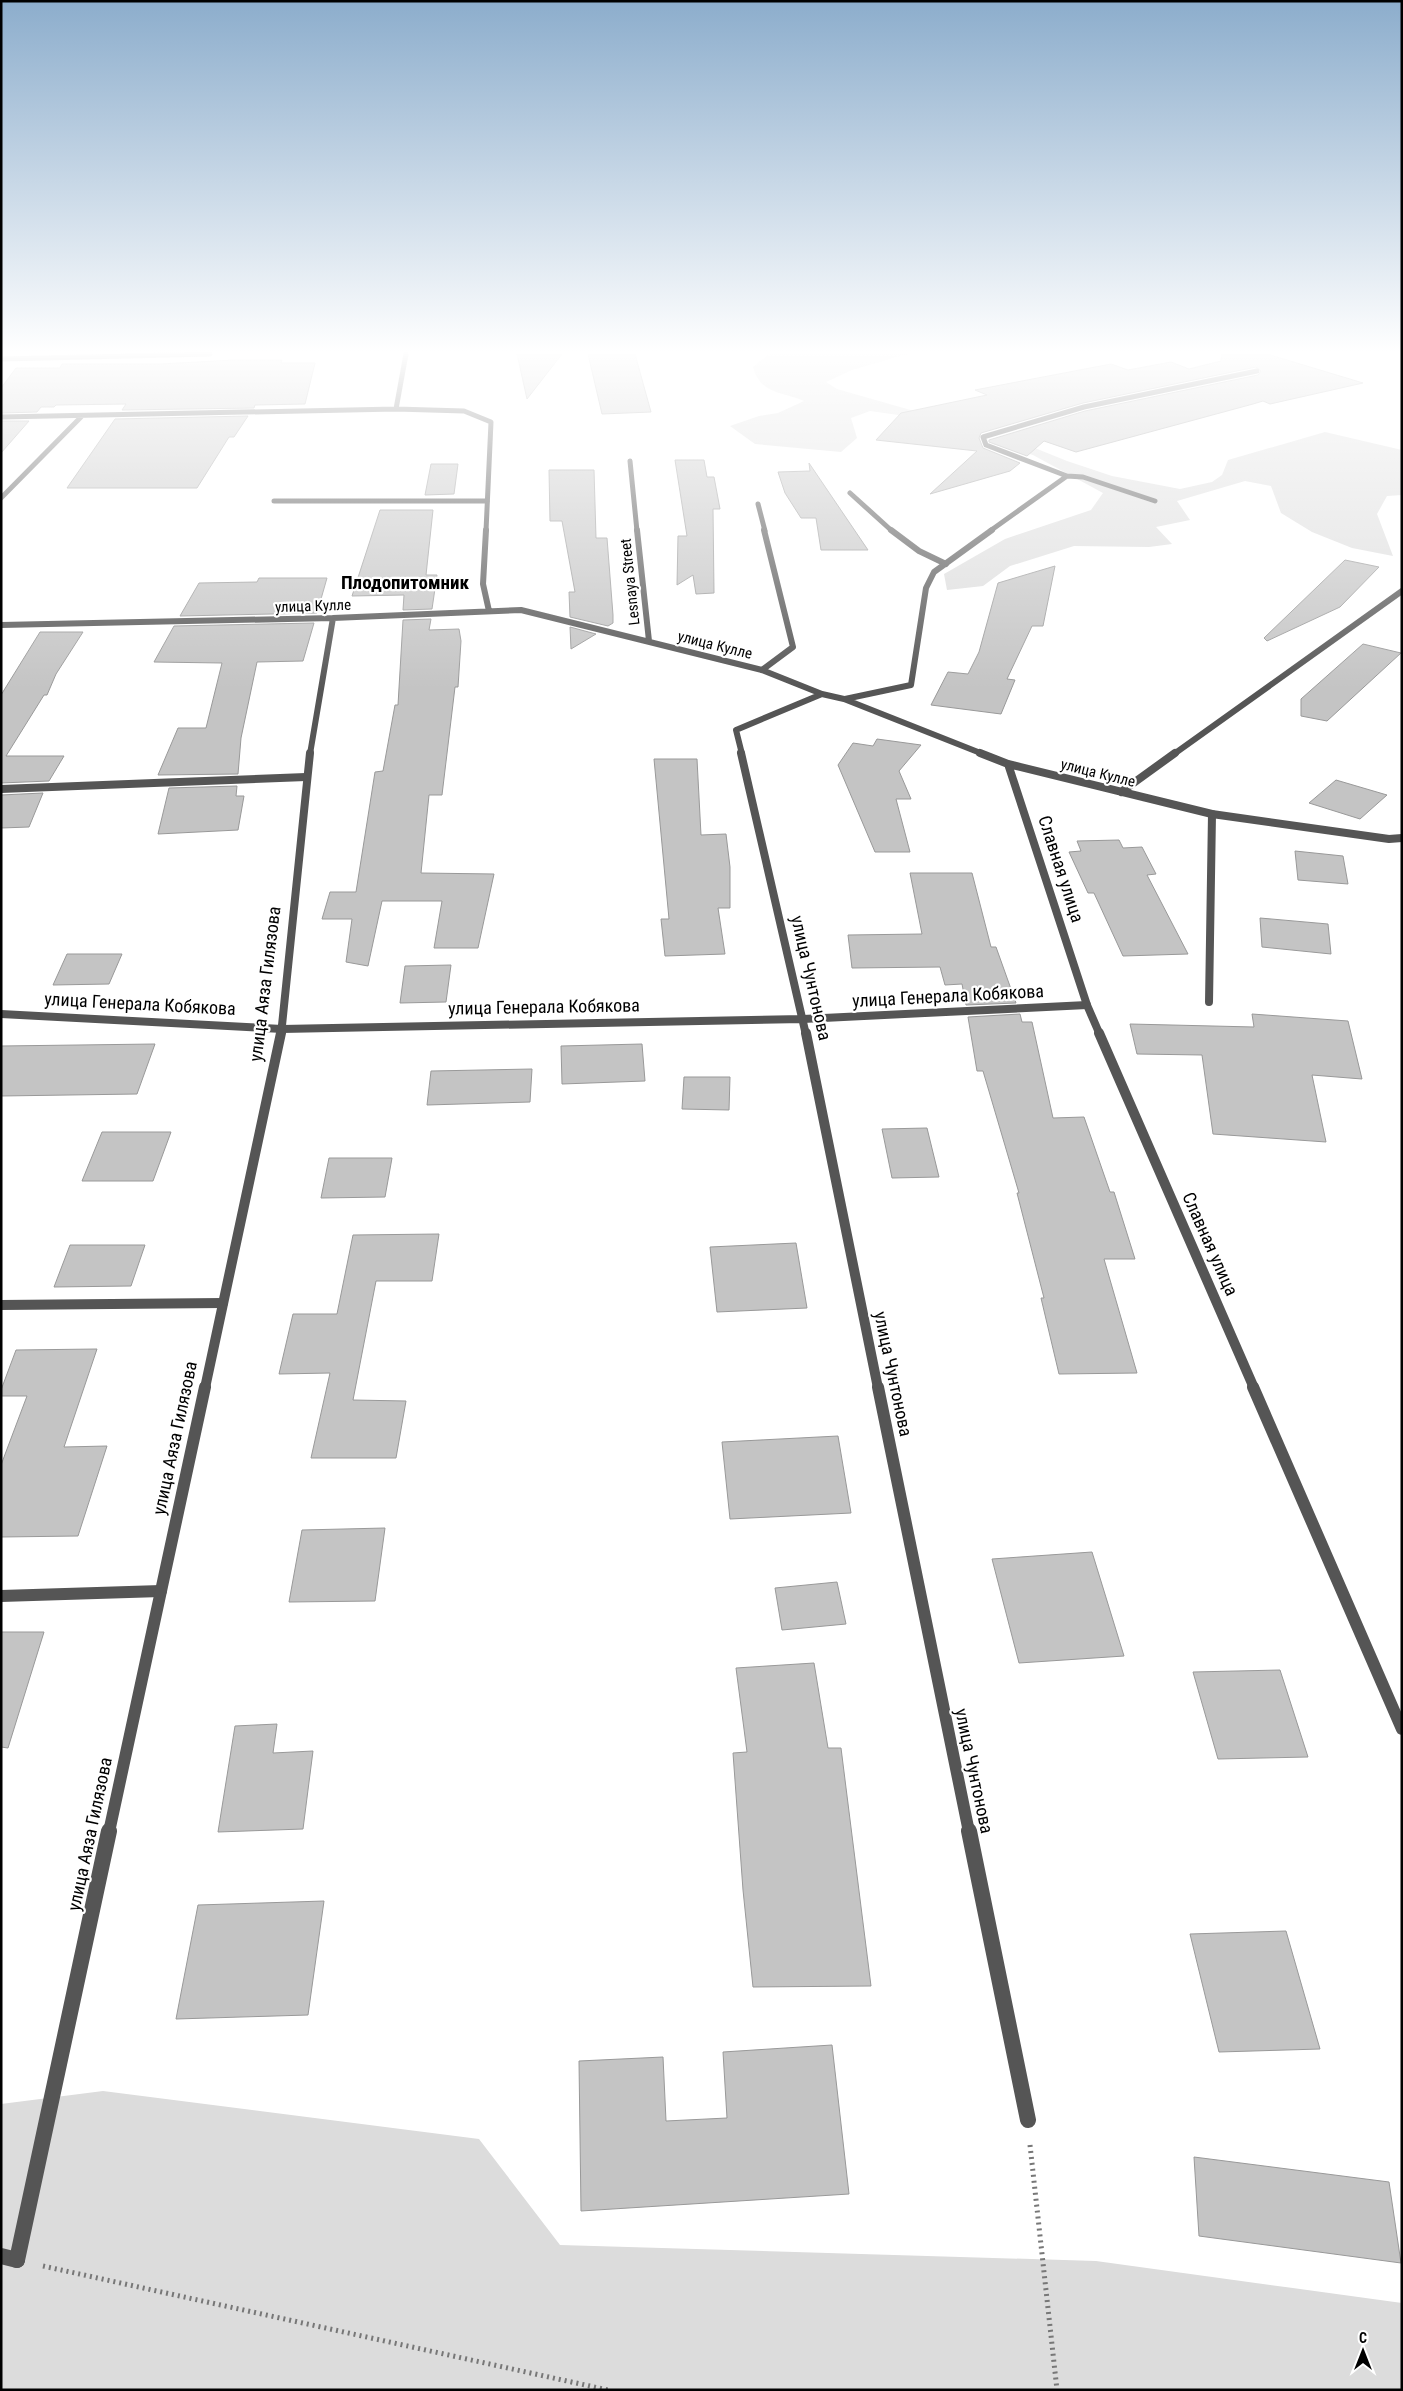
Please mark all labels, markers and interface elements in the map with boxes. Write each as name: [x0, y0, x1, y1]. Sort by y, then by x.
street label: Lesnaya Street: [616, 538, 644, 626]
district label: Плодопитомник: [341, 571, 469, 594]
street label: улица Кулле: [275, 596, 351, 616]
street label: улица Кулле: [676, 627, 754, 663]
street label: улица Кулле: [1059, 755, 1137, 791]
street label: Славная улица: [1034, 813, 1089, 925]
street label: улица Аяза Гилязова: [245, 905, 284, 1063]
street label: улица Чунтонова: [787, 913, 836, 1042]
street label: улица Генерала Кобякова: [852, 980, 1044, 1011]
street label: улица Генерала Кобякова: [44, 988, 236, 1019]
street label: улица Генерала Кобякова: [448, 994, 640, 1019]
street label: Славная улица: [1178, 1189, 1243, 1299]
street label: улица Чунтонова: [870, 1309, 917, 1438]
street label: улица Аяза Гилязова: [148, 1359, 201, 1517]
street label: улица Чунтонова: [951, 1706, 998, 1835]
street label: улица Аяза Гилязова: [63, 1755, 116, 1913]
north arrow: [1338, 2326, 1388, 2376]
text: С: [1359, 2330, 1367, 2346]

